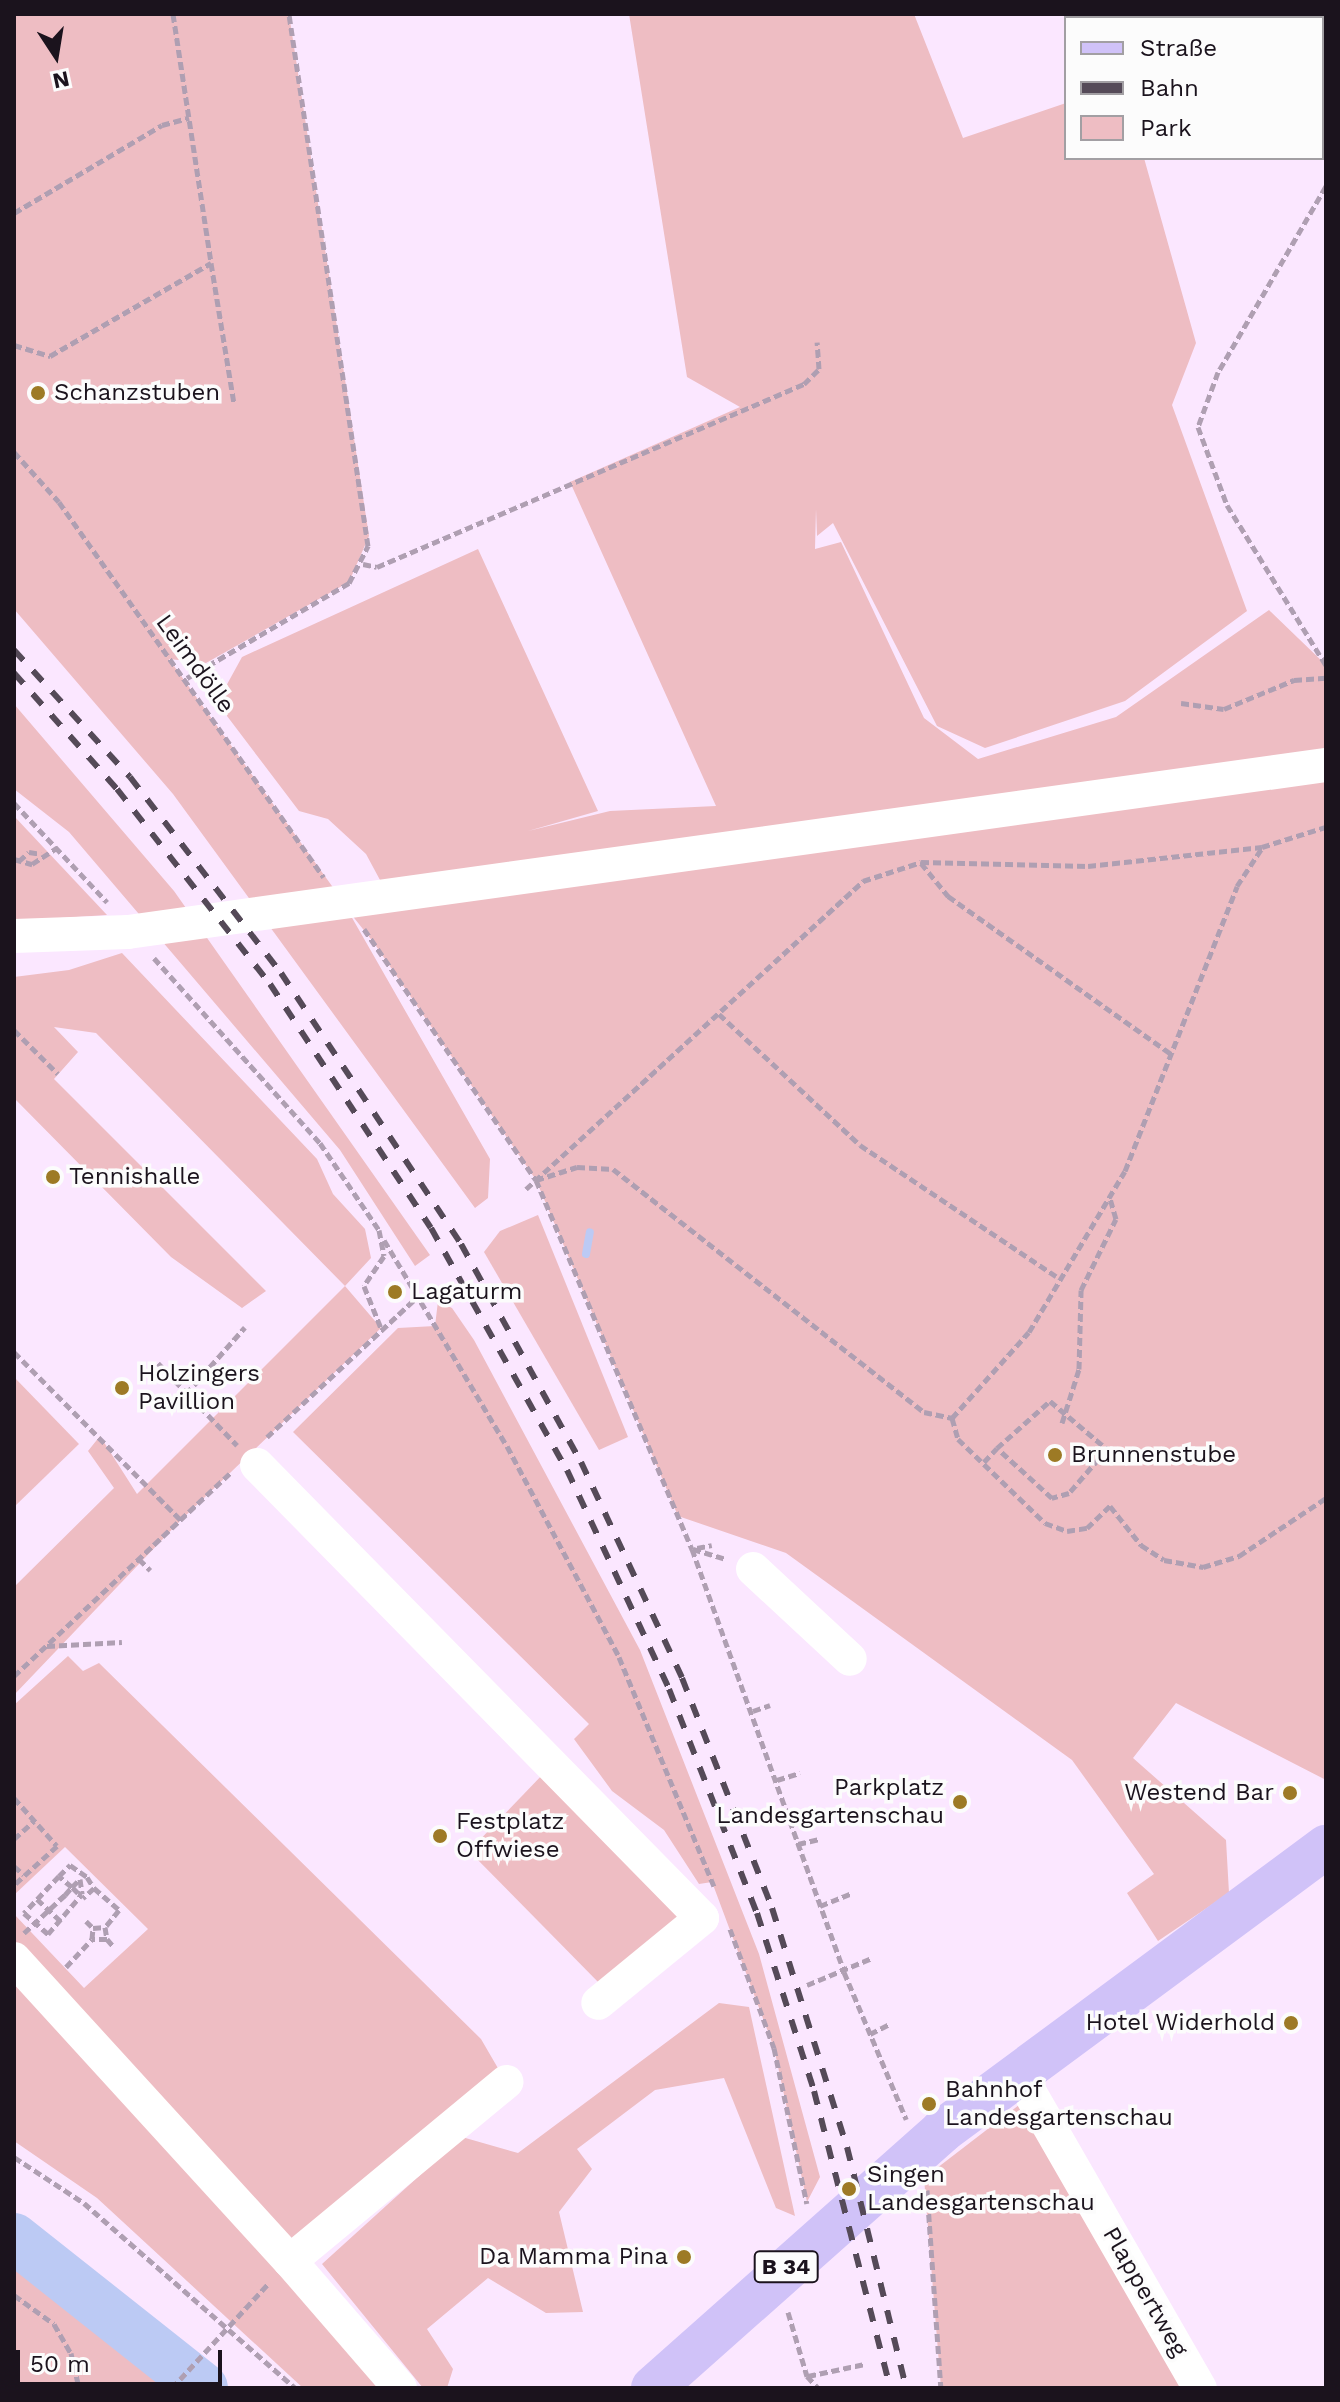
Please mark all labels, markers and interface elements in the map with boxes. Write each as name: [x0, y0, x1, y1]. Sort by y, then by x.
north arrow: [16, 16, 96, 96]
legend: [1064, 16, 1324, 160]
text: Straße: [1140, 34, 1217, 62]
text: N: [51, 66, 72, 94]
text: Bahn: [1140, 74, 1199, 102]
text: Park: [1140, 114, 1192, 142]
place label: Schanzstuben: [54, 379, 220, 407]
marker: Schanzstuben: [29, 384, 47, 402]
street label: Leimdölle: [150, 609, 240, 719]
place label: Tennishalle: [69, 1163, 200, 1191]
marker: Tennishalle: [44, 1168, 62, 1186]
place label: Lagaturm: [411, 1278, 522, 1306]
marker: Lagaturm: [386, 1283, 404, 1301]
place label: Holzingers Pavillion: [138, 1360, 260, 1416]
marker: Holzingers Pavillion: [113, 1379, 131, 1397]
place label: Brunnenstube: [1071, 1441, 1236, 1469]
marker: Brunnenstube: [1046, 1446, 1064, 1464]
place label: Parkplatz Landesgartenschau: [716, 1774, 944, 1830]
place label: Westend Bar: [1124, 1779, 1274, 1807]
marker: Westend Bar: [1281, 1784, 1299, 1802]
marker: Parkplatz Landesgartenschau: [951, 1793, 969, 1811]
place label: Festplatz Offwiese: [456, 1808, 564, 1864]
marker: Festplatz Offwiese: [431, 1827, 449, 1845]
place label: Hotel Widerhold: [1084, 2009, 1275, 2037]
marker: Hotel Widerhold: [1282, 2014, 1300, 2032]
place label: Bahnhof Landesgartenschau: [945, 2076, 1173, 2132]
marker: Bahnhof Landesgartenschau: [920, 2095, 938, 2113]
place label: Singen Landesgartenschau: [867, 2161, 1095, 2217]
marker: Singen Landesgartenschau: [838, 2178, 860, 2200]
street label: Plappertweg: [1096, 2222, 1194, 2362]
place label: Da Mamma Pina: [478, 2243, 668, 2271]
marker: Da Mamma Pina: [675, 2248, 693, 2266]
road number: B 34: [752, 2249, 820, 2285]
scale bar: [20, 2334, 226, 2384]
text: 50 m: [30, 2350, 90, 2378]

